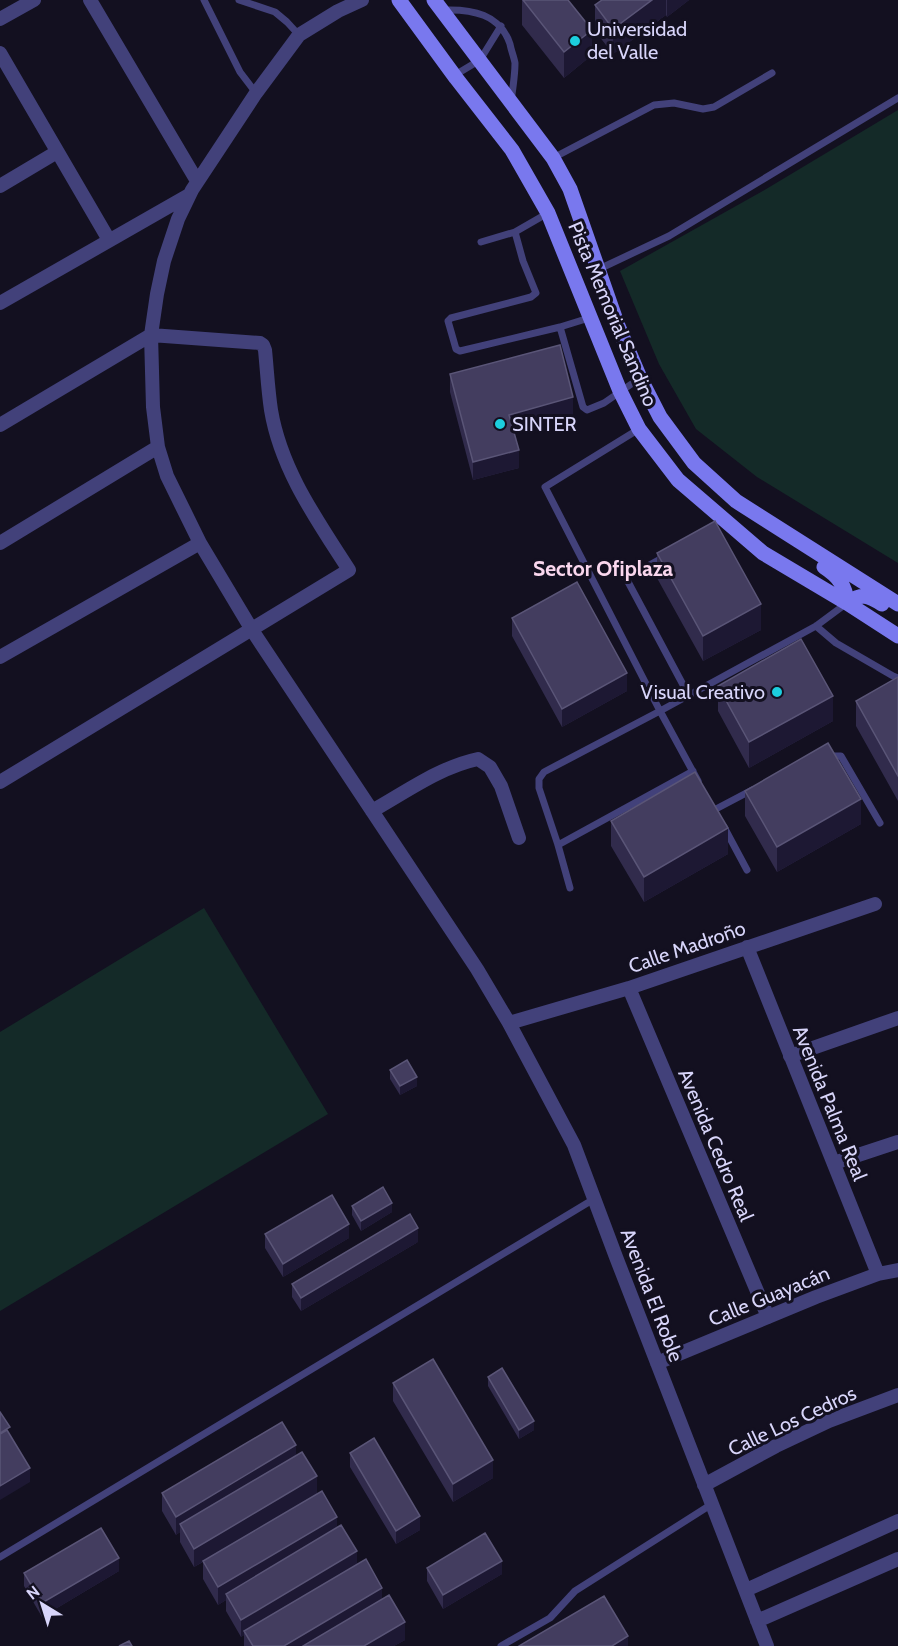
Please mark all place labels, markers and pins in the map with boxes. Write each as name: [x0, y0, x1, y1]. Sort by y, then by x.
place label: Universidad del Valle: [587, 17, 687, 64]
marker: Universidad del Valle: [568, 34, 582, 48]
place label: SINTER: [512, 412, 577, 436]
marker: SINTER: [493, 417, 507, 431]
place label: Visual Creativo: [641, 680, 765, 704]
marker: Visual Creativo: [770, 685, 784, 699]

